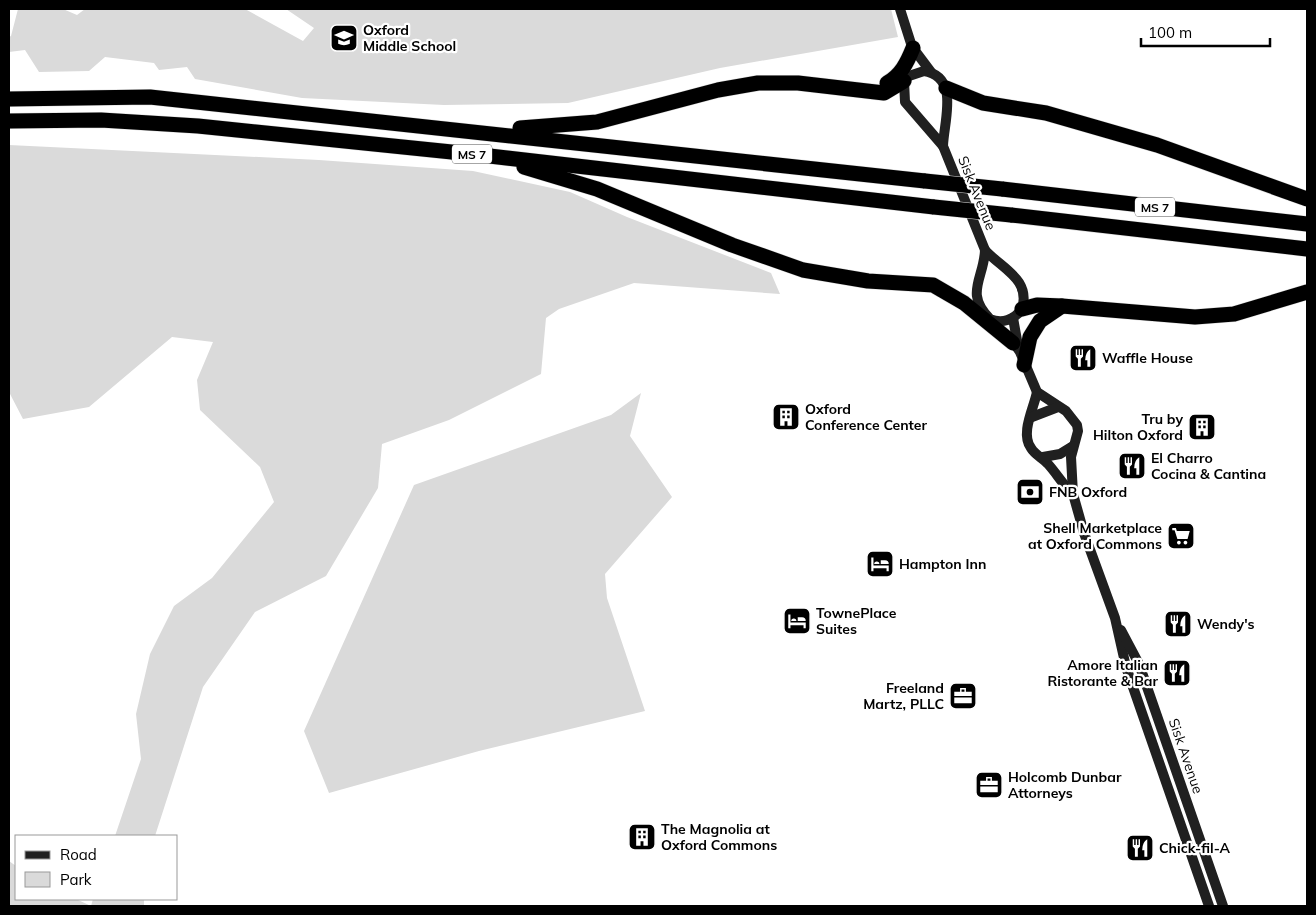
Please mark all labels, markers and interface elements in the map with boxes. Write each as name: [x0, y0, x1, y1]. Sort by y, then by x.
scale bar: [1141, 15, 1270, 47]
place label: Oxford Middle School: [363, 21, 456, 55]
school or university icon: Oxford Middle School: [329, 23, 359, 53]
text: 100 m: [1148, 23, 1192, 42]
road number: MS 7: [452, 144, 492, 164]
street label: Sisk Avenue: [954, 153, 1000, 233]
road number: MS 7: [1135, 198, 1175, 216]
restaurant icon: Waffle House: [1068, 343, 1098, 373]
place label: Waffle House: [1102, 349, 1193, 367]
place label: Oxford Conference Center: [805, 400, 928, 434]
building icon: Oxford Conference Center: [771, 402, 801, 432]
place label: Tru by Hilton Oxford: [1093, 410, 1183, 444]
building icon: Tru by Hilton Oxford: [1187, 412, 1217, 442]
place label: El Charro Cocina & Cantina: [1151, 449, 1266, 483]
restaurant icon: El Charro Cocina & Cantina: [1117, 451, 1147, 481]
bank icon: FNB Oxford: [1015, 477, 1045, 507]
place label: FNB Oxford: [1049, 483, 1127, 501]
place label: Shell Marketplace at Oxford Commons: [1028, 519, 1162, 553]
supermarket icon: Shell Marketplace at Oxford Commons: [1166, 521, 1196, 551]
hotel icon: Hampton Inn: [865, 549, 895, 579]
place label: Hampton Inn: [899, 555, 986, 573]
place label: TownePlace Suites: [816, 604, 897, 638]
hotel icon: TownePlace Suites: [782, 606, 812, 636]
restaurant icon: Wendy's: [1163, 609, 1193, 639]
place label: Wendy's: [1197, 615, 1255, 633]
place label: Amore Italian Ristorante & Bar: [1047, 656, 1158, 690]
restaurant icon: Amore Italian Ristorante & Bar: [1162, 658, 1192, 688]
place label: Freeland Martz, PLLC: [863, 679, 944, 713]
office icon: Freeland Martz, PLLC: [948, 681, 978, 711]
street label: Sisk Avenue: [1165, 716, 1207, 796]
place label: Holcomb Dunbar Attorneys: [1008, 768, 1122, 802]
office icon: Holcomb Dunbar Attorneys: [974, 770, 1004, 800]
place label: The Magnolia at Oxford Commons: [661, 820, 777, 854]
building icon: The Magnolia at Oxford Commons: [627, 822, 657, 852]
restaurant icon: Chick-fil-A: [1125, 833, 1155, 863]
legend: [15, 835, 178, 900]
place label: Chick-fil-A: [1159, 839, 1231, 857]
text: Road: [60, 845, 97, 864]
text: Park: [60, 870, 92, 889]

